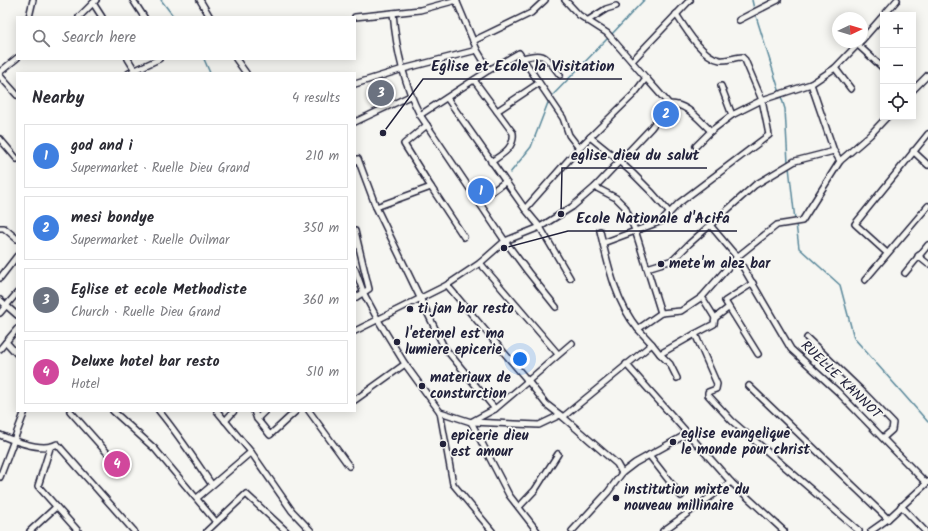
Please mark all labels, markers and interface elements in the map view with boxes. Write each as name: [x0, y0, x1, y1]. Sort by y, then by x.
north arrow: [832, 12, 868, 48]
map controls: [880, 12, 916, 120]
button: +: [880, 12, 916, 48]
search box: [16, 16, 356, 60]
text: Search here: [62, 26, 136, 50]
icon: search: [30, 27, 52, 49]
button: −: [880, 48, 916, 84]
callout: Eglise et Ecole la Visitation: [423, 52, 622, 79]
text: Eglise et Ecole la Visitation: [431, 55, 615, 79]
pin: 3: [368, 78, 394, 108]
button: locate: [880, 84, 916, 120]
text: Nearby: [32, 85, 84, 112]
text: 4 results: [292, 88, 340, 109]
pin: 2: [653, 99, 679, 129]
text: god and i: [71, 134, 133, 158]
callout: eglise dieu du salut: [562, 141, 707, 168]
text: eglise dieu du salut: [571, 144, 700, 168]
text: 1: [44, 146, 48, 167]
text: 210 m: [305, 146, 339, 167]
text: Supermarket · Ruelle Dieu Grand: [71, 158, 249, 179]
pin: 1: [468, 176, 494, 206]
callout: Ecole Nationale d'Acifa: [568, 204, 737, 231]
text: mesi bondye: [71, 206, 154, 230]
text: Ecole Nationale d'Acifa: [576, 207, 730, 231]
text: 2: [42, 218, 50, 239]
text: 350 m: [303, 218, 339, 239]
text: Supermarket · Ruelle Ovilmar: [71, 230, 229, 251]
place label: mete'm alez bar: [669, 253, 771, 275]
marker: mete'm alez bar: [656, 259, 666, 269]
text: Eglise et ecole Methodiste: [71, 278, 247, 302]
text: 3: [42, 290, 50, 311]
text: 360 m: [302, 290, 339, 311]
place label: ti jan bar resto: [418, 298, 515, 320]
text: Church · Ruelle Dieu Grand: [71, 302, 220, 323]
marker: ti jan bar resto: [405, 304, 415, 314]
place label: l'eternel est ma lumiere epicerie: [405, 323, 504, 361]
street label: RUELLE KANNOT: [795, 335, 888, 426]
marker: l'eternel est ma lumiere epicerie: [392, 337, 402, 347]
your location: [510, 349, 530, 369]
text: Deluxe hotel bar resto: [71, 350, 220, 374]
text: 4: [42, 362, 50, 383]
text: 510 m: [306, 362, 339, 383]
place label: materiaux de consturction: [430, 367, 511, 405]
text: Hotel: [71, 374, 100, 395]
marker: materiaux de consturction: [417, 381, 427, 391]
place label: eglise evangelique le monde pour christ: [681, 423, 810, 461]
place label: epicerie dieu est amour: [451, 425, 529, 463]
marker: eglise evangelique le monde pour christ: [668, 437, 678, 447]
marker: epicerie dieu est amour: [438, 439, 448, 449]
pin: 4: [104, 449, 130, 479]
place label: institution mixte du nouveau millinaire: [624, 479, 749, 517]
marker: institution mixte du nouveau millinaire: [611, 493, 621, 503]

